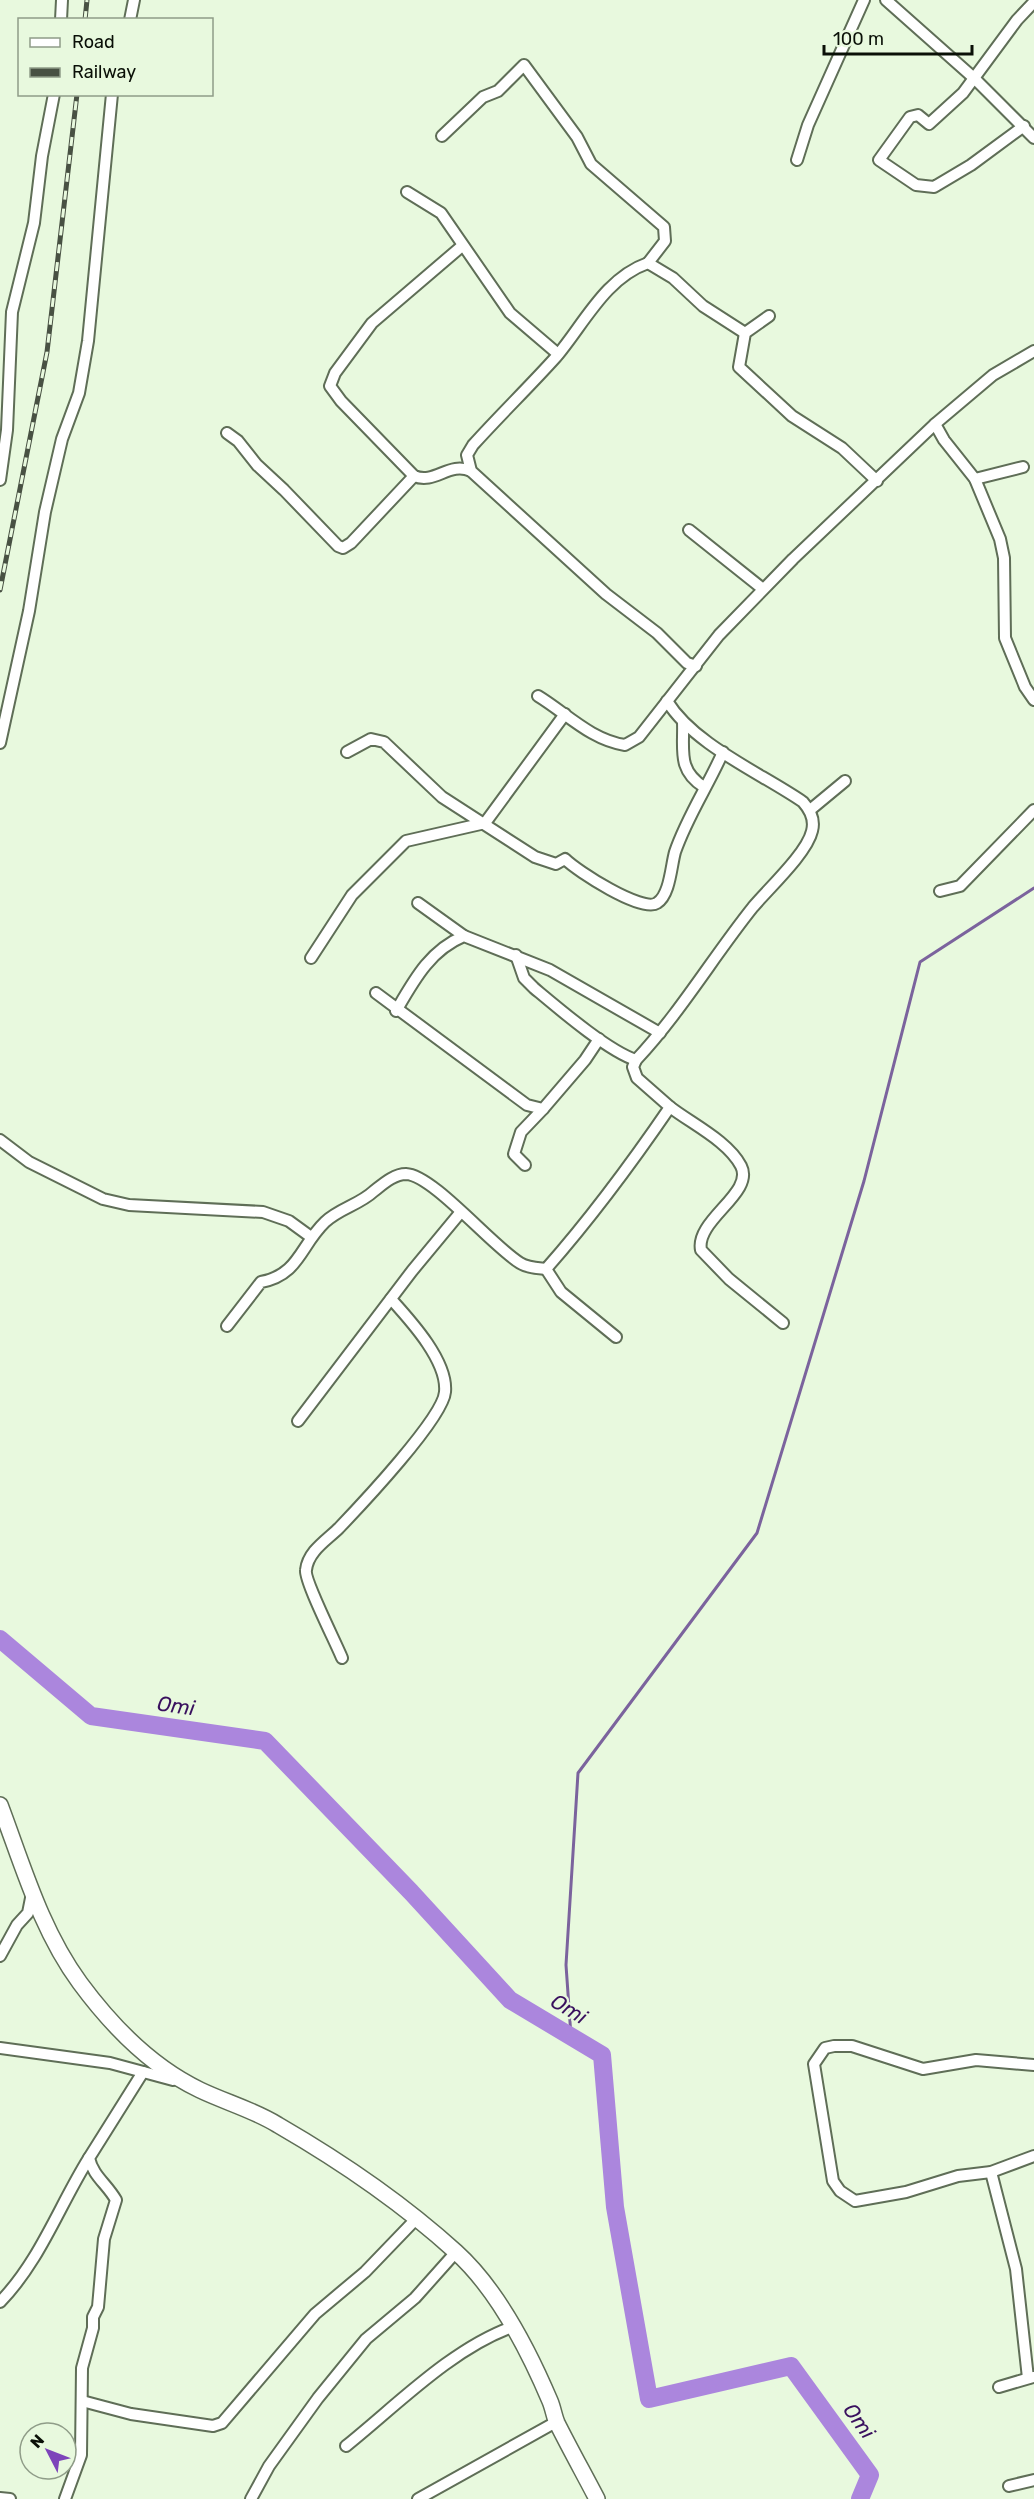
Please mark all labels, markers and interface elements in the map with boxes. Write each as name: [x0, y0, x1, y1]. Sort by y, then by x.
legend: [18, 18, 213, 96]
scale bar: [824, 18, 972, 56]
text: 100 m: [833, 28, 884, 50]
text: Road: [72, 31, 115, 53]
text: Railway: [72, 61, 136, 83]
water label: Omi: [156, 1690, 198, 1721]
water label: Omi: [547, 1988, 593, 2030]
water label: Omi: [838, 2398, 881, 2444]
north arrow: [18, 2421, 78, 2481]
text: N: [26, 2431, 48, 2452]

